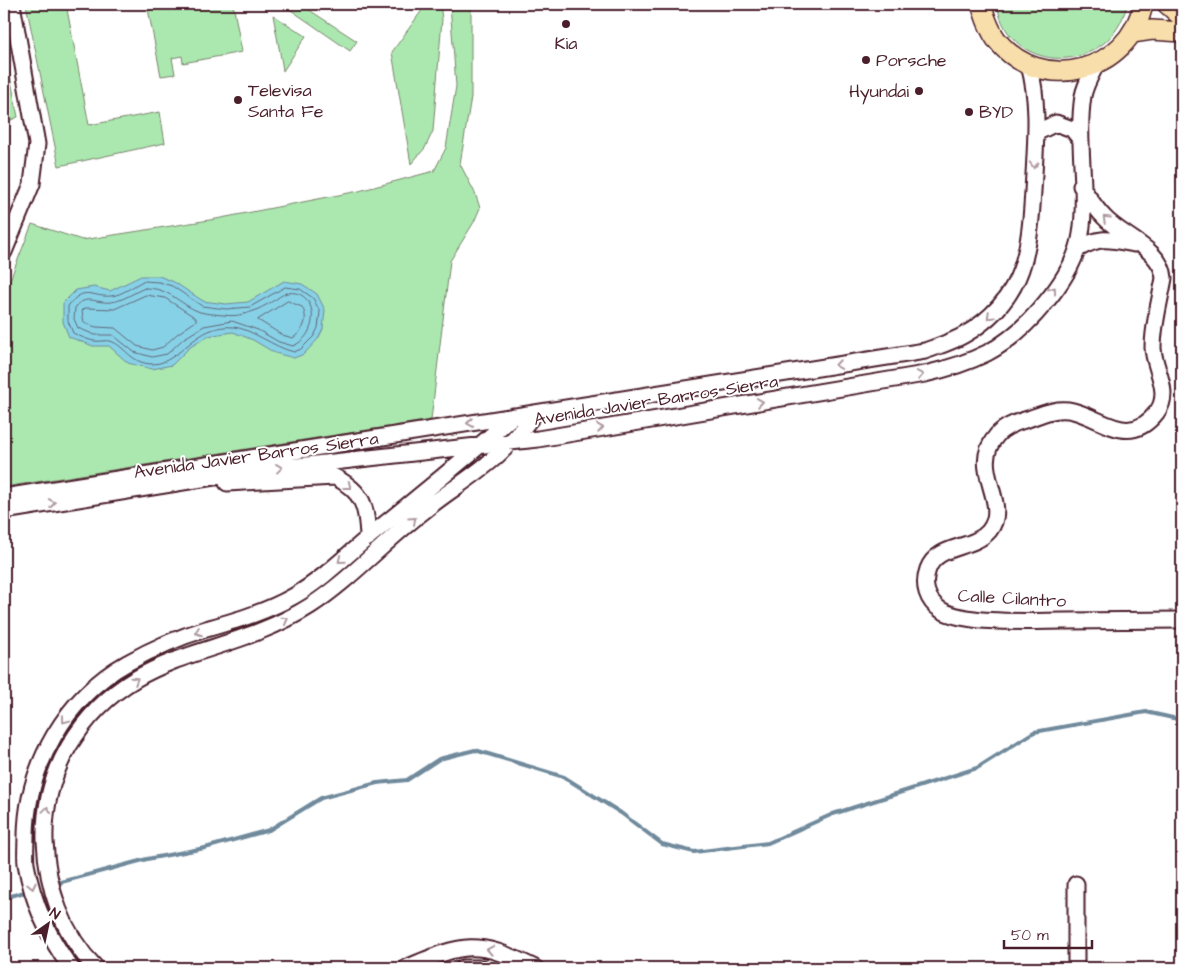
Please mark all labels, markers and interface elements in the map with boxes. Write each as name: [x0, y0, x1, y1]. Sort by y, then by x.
marker: Kia: [560, 18, 572, 30]
place label: Kia: [555, 31, 577, 56]
place label: Porsche: [876, 48, 947, 73]
marker: Porsche: [860, 54, 872, 66]
place label: Televisa Santa Fe: [248, 78, 324, 124]
place label: Hyundai: [849, 79, 909, 105]
marker: Hyundai: [913, 85, 925, 97]
marker: Televisa Santa Fe: [232, 94, 244, 106]
place label: BYD: [979, 100, 1013, 125]
marker: BYD: [963, 106, 975, 118]
one-way arrow: [1029, 162, 1040, 170]
one-way arrow: [1103, 216, 1112, 225]
one-way arrow: [1047, 286, 1056, 296]
one-way arrow: [987, 310, 996, 319]
one-way arrow: [834, 359, 842, 369]
street label: Avenida Javier Barros Sierra: [532, 369, 780, 432]
one-way arrow: [916, 370, 925, 380]
one-way arrow: [756, 397, 765, 407]
one-way arrow: [466, 417, 474, 427]
one-way arrow: [596, 424, 604, 434]
street label: Avenida Javier Barros Sierra: [132, 426, 380, 485]
one-way arrow: [276, 463, 284, 474]
one-way arrow: [342, 480, 351, 488]
one-way arrow: [48, 499, 56, 509]
one-way arrow: [407, 517, 416, 526]
one-way arrow: [338, 554, 347, 563]
street label: Calle Cilantro: [957, 583, 1067, 614]
one-way arrow: [280, 616, 289, 626]
one-way arrow: [194, 626, 203, 636]
one-way arrow: [129, 676, 138, 686]
one-way arrow: [62, 714, 70, 723]
one-way arrow: [41, 805, 51, 814]
one-way arrow: [26, 881, 37, 890]
north arrow: [22, 900, 72, 950]
text: N: [45, 903, 64, 925]
scale bar: [1004, 917, 1091, 949]
text: 50 m: [1011, 925, 1049, 946]
one-way arrow: [486, 945, 494, 955]

